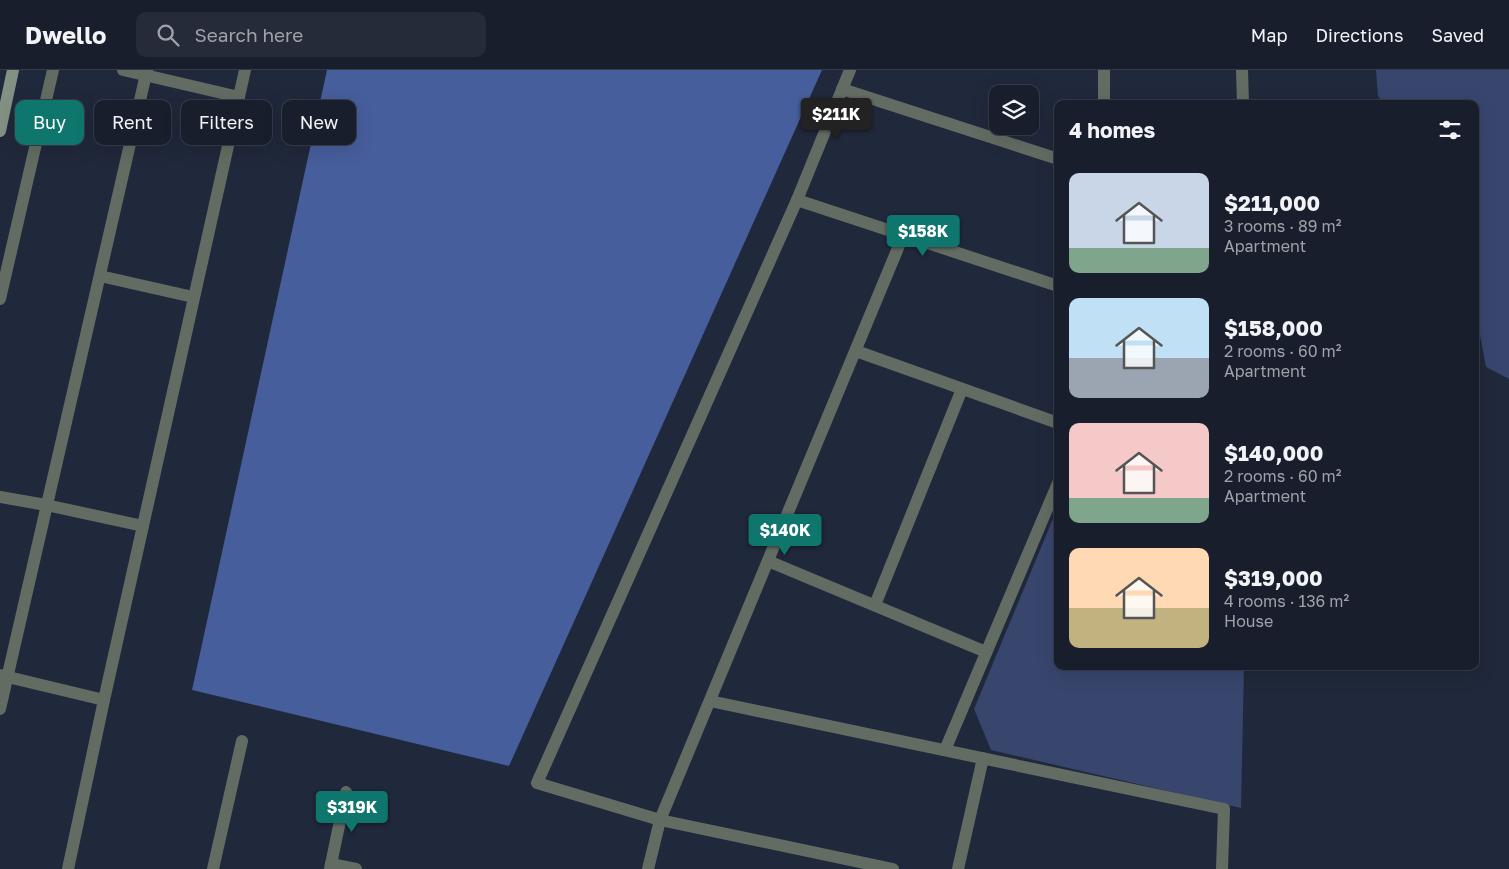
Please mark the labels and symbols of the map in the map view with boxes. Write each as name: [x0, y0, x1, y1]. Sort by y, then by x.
pin: $211K: [801, 98, 871, 140]
pin: $158K: [888, 214, 958, 257]
pin: $140K: [750, 514, 820, 556]
pin: $319K: [317, 790, 387, 833]

